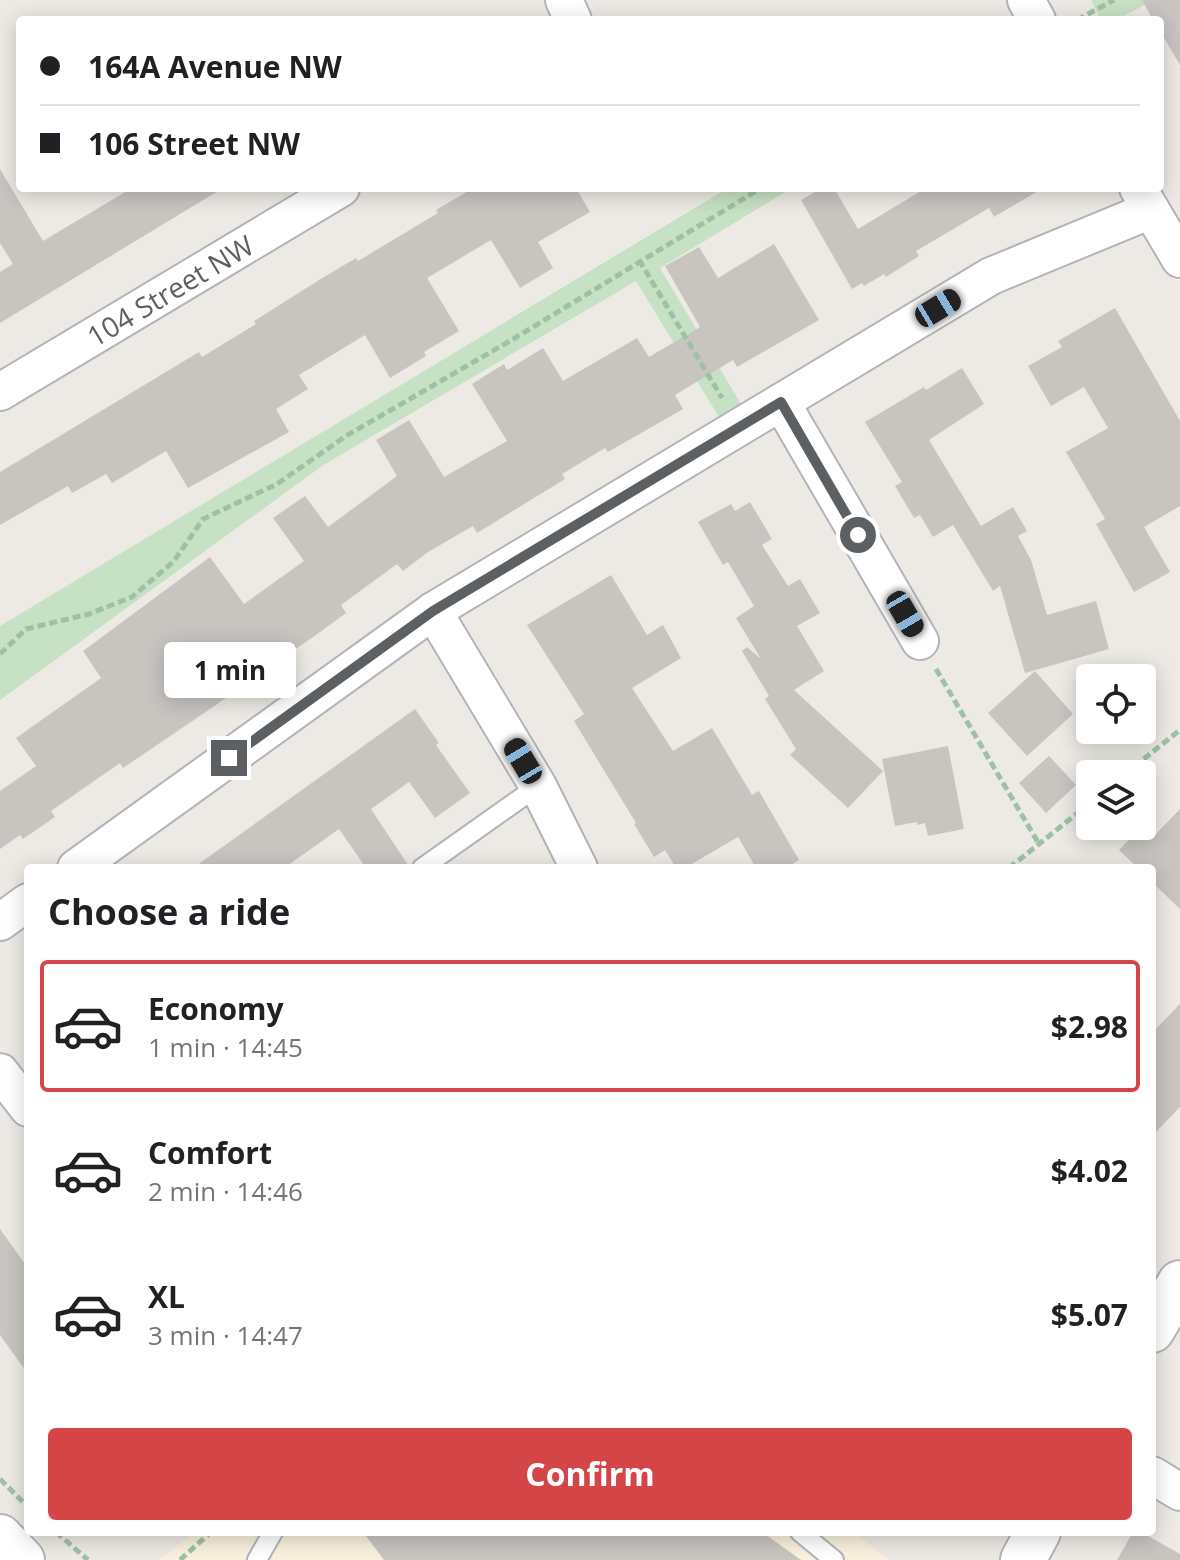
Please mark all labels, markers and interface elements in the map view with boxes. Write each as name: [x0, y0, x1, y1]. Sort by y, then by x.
text: 164A Avenue NW: [88, 46, 342, 87]
text: 106 Street NW: [88, 123, 300, 164]
street label: 104 Street NW: [80, 226, 260, 355]
car: [911, 285, 965, 331]
route start: [840, 517, 876, 553]
car: [883, 587, 927, 641]
callout: 1 min: [163, 642, 295, 698]
text: 1 min: [194, 652, 266, 688]
map controls: [1076, 664, 1156, 840]
button: locate: [1076, 664, 1156, 744]
car: [500, 734, 546, 788]
route end: [211, 740, 247, 776]
button: layers: [1076, 760, 1156, 840]
text: Choose a ride: [48, 887, 290, 936]
text: Economy: [148, 988, 284, 1029]
icon: car: [52, 990, 124, 1062]
text: $2.98: [1051, 1006, 1128, 1047]
text: 1 min · 14:45: [148, 1029, 303, 1065]
text: Comfort: [148, 1132, 272, 1173]
icon: car: [52, 1134, 124, 1206]
text: $4.02: [1051, 1150, 1128, 1191]
text: 2 min · 14:46: [148, 1173, 303, 1209]
text: XL: [148, 1276, 185, 1317]
icon: car: [52, 1278, 124, 1350]
text: $5.07: [1051, 1294, 1128, 1335]
text: 3 min · 14:47: [148, 1317, 303, 1353]
button: Confirm: [48, 1428, 1132, 1520]

